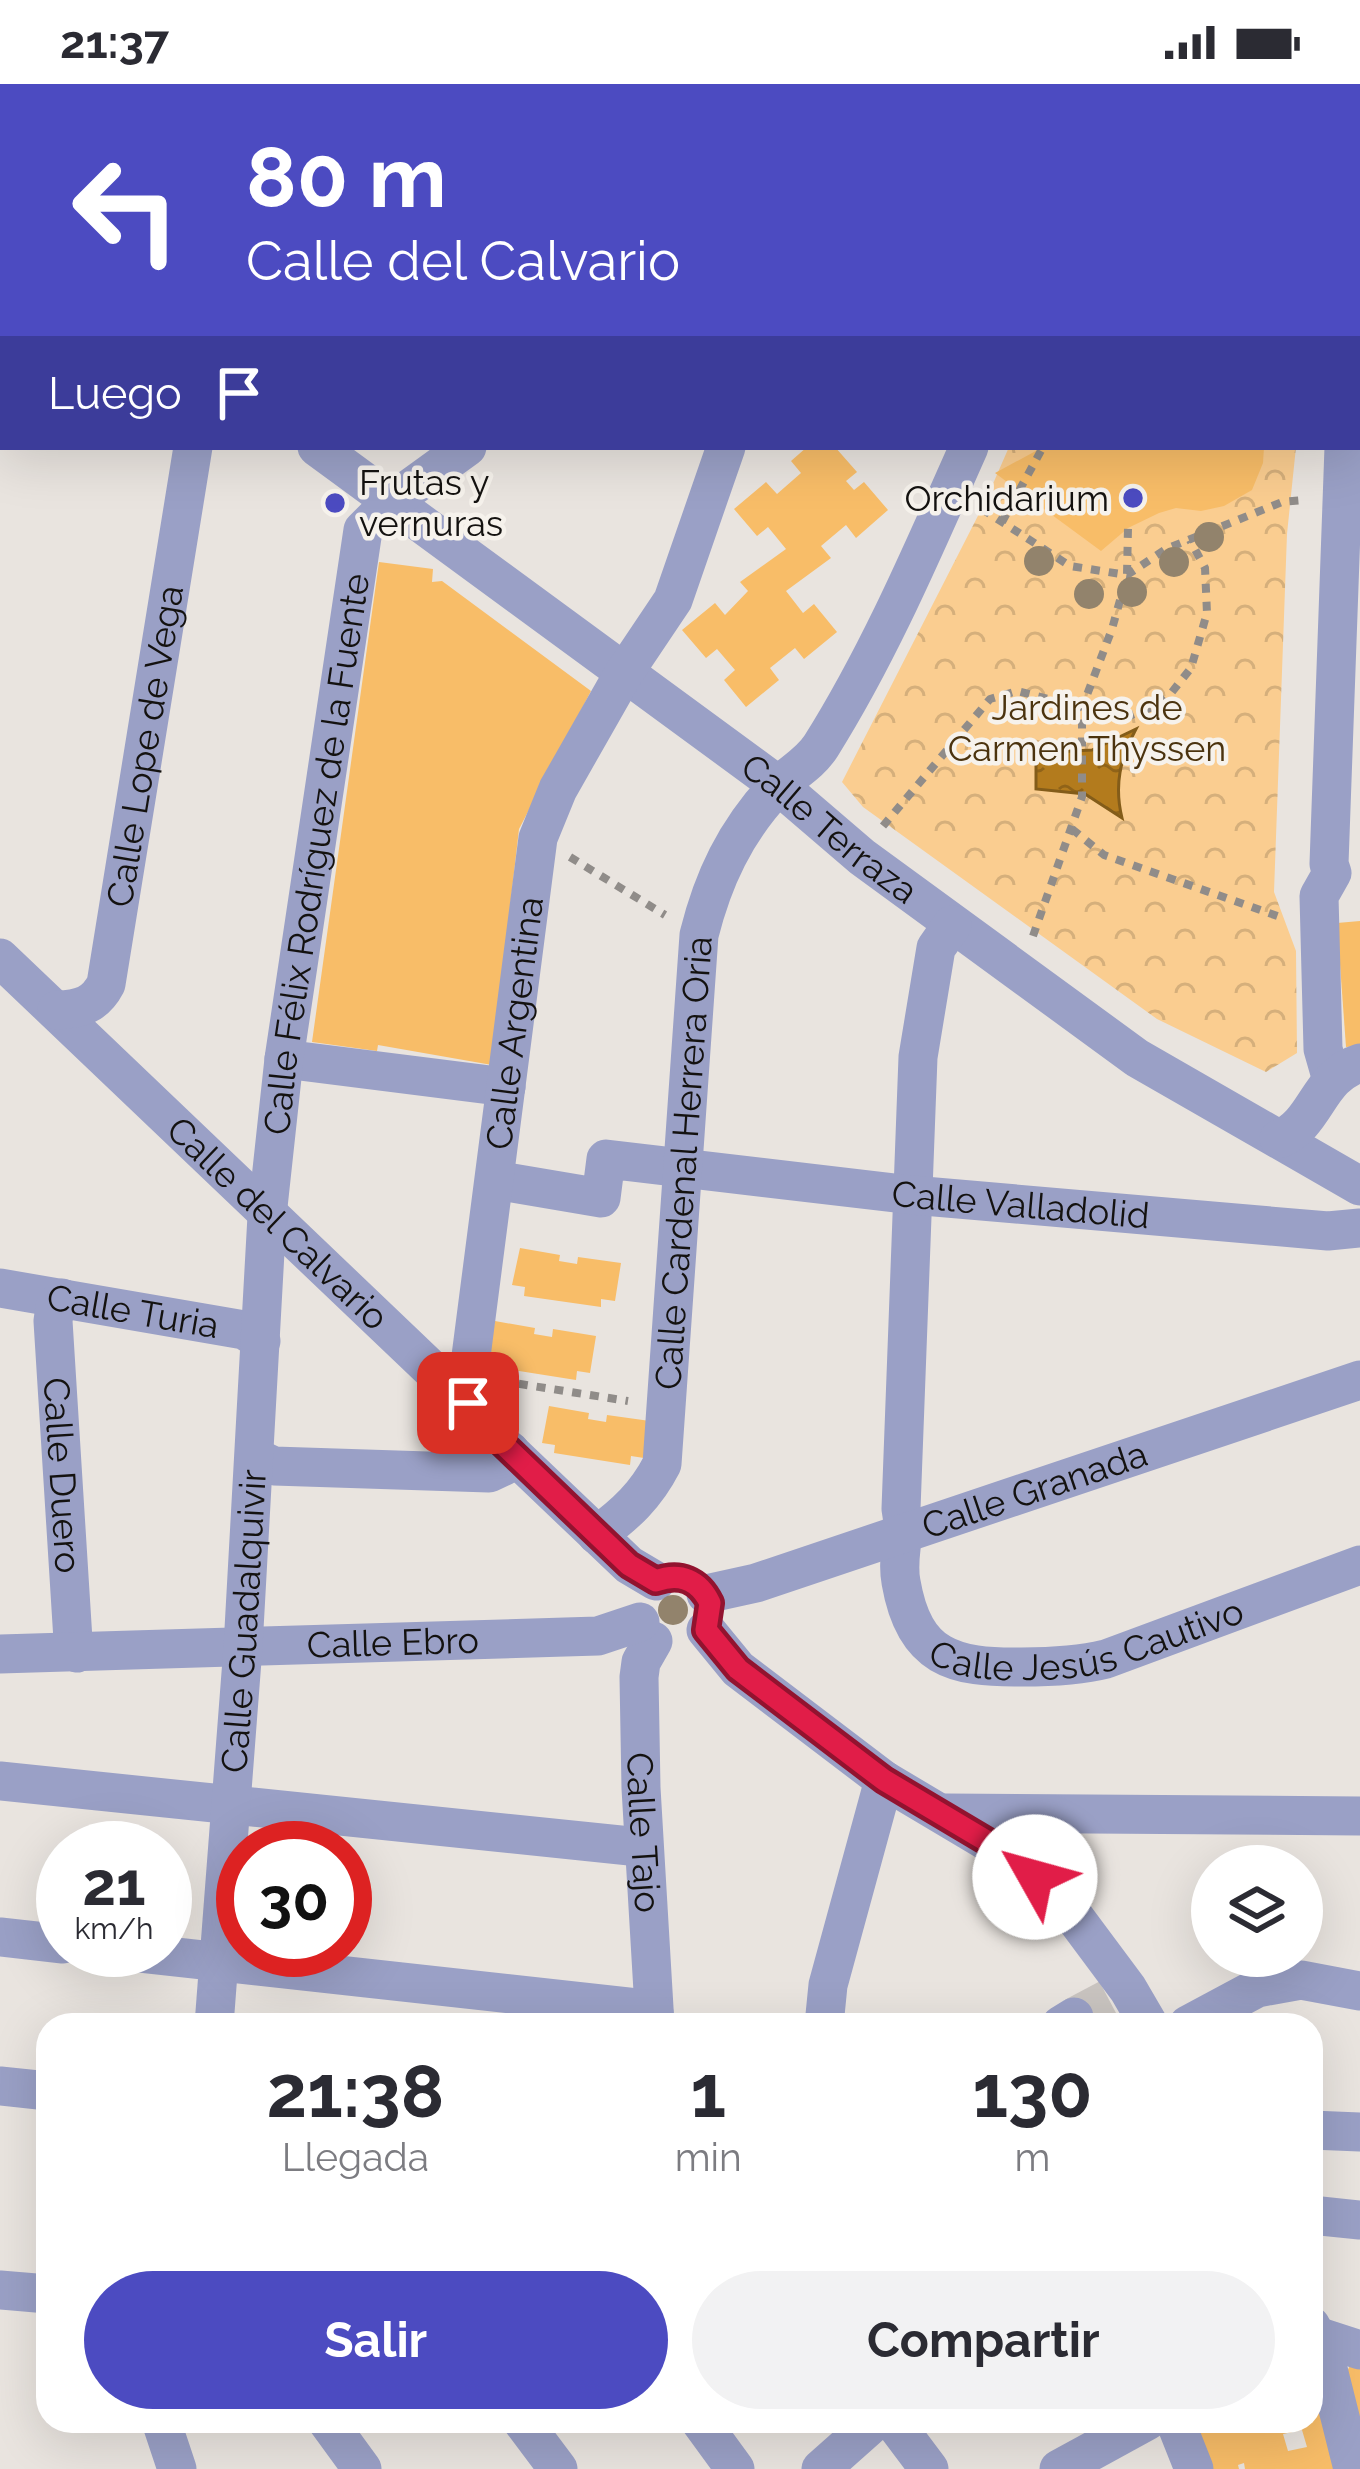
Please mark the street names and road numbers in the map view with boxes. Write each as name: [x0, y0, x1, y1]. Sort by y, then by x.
street label: Calle Félix Rodríguez de la Fuente: [255, 571, 377, 1137]
street label: Calle Lope de Vega: [98, 582, 191, 910]
street label: Calle Terraza: [733, 745, 926, 912]
street label: Calle Argentina: [477, 894, 551, 1152]
street label: Calle Cardenal Herrera Oria: [646, 935, 720, 1391]
street label: Calle del Calvario: [159, 1108, 397, 1338]
street label: Calle Valladolid: [890, 1172, 1151, 1236]
street label: Calle Turia: [44, 1275, 222, 1346]
street label: Calle Duero: [36, 1376, 90, 1574]
street label: Calle Granada: [916, 1432, 1153, 1547]
street label: Calle Guadalquivir: [212, 1468, 274, 1774]
street label: Calle Jesús Cautivo: [922, 1589, 1249, 1688]
street label: Calle Ebro: [306, 1619, 479, 1666]
street label: Calle Tajo: [619, 1752, 669, 1914]

